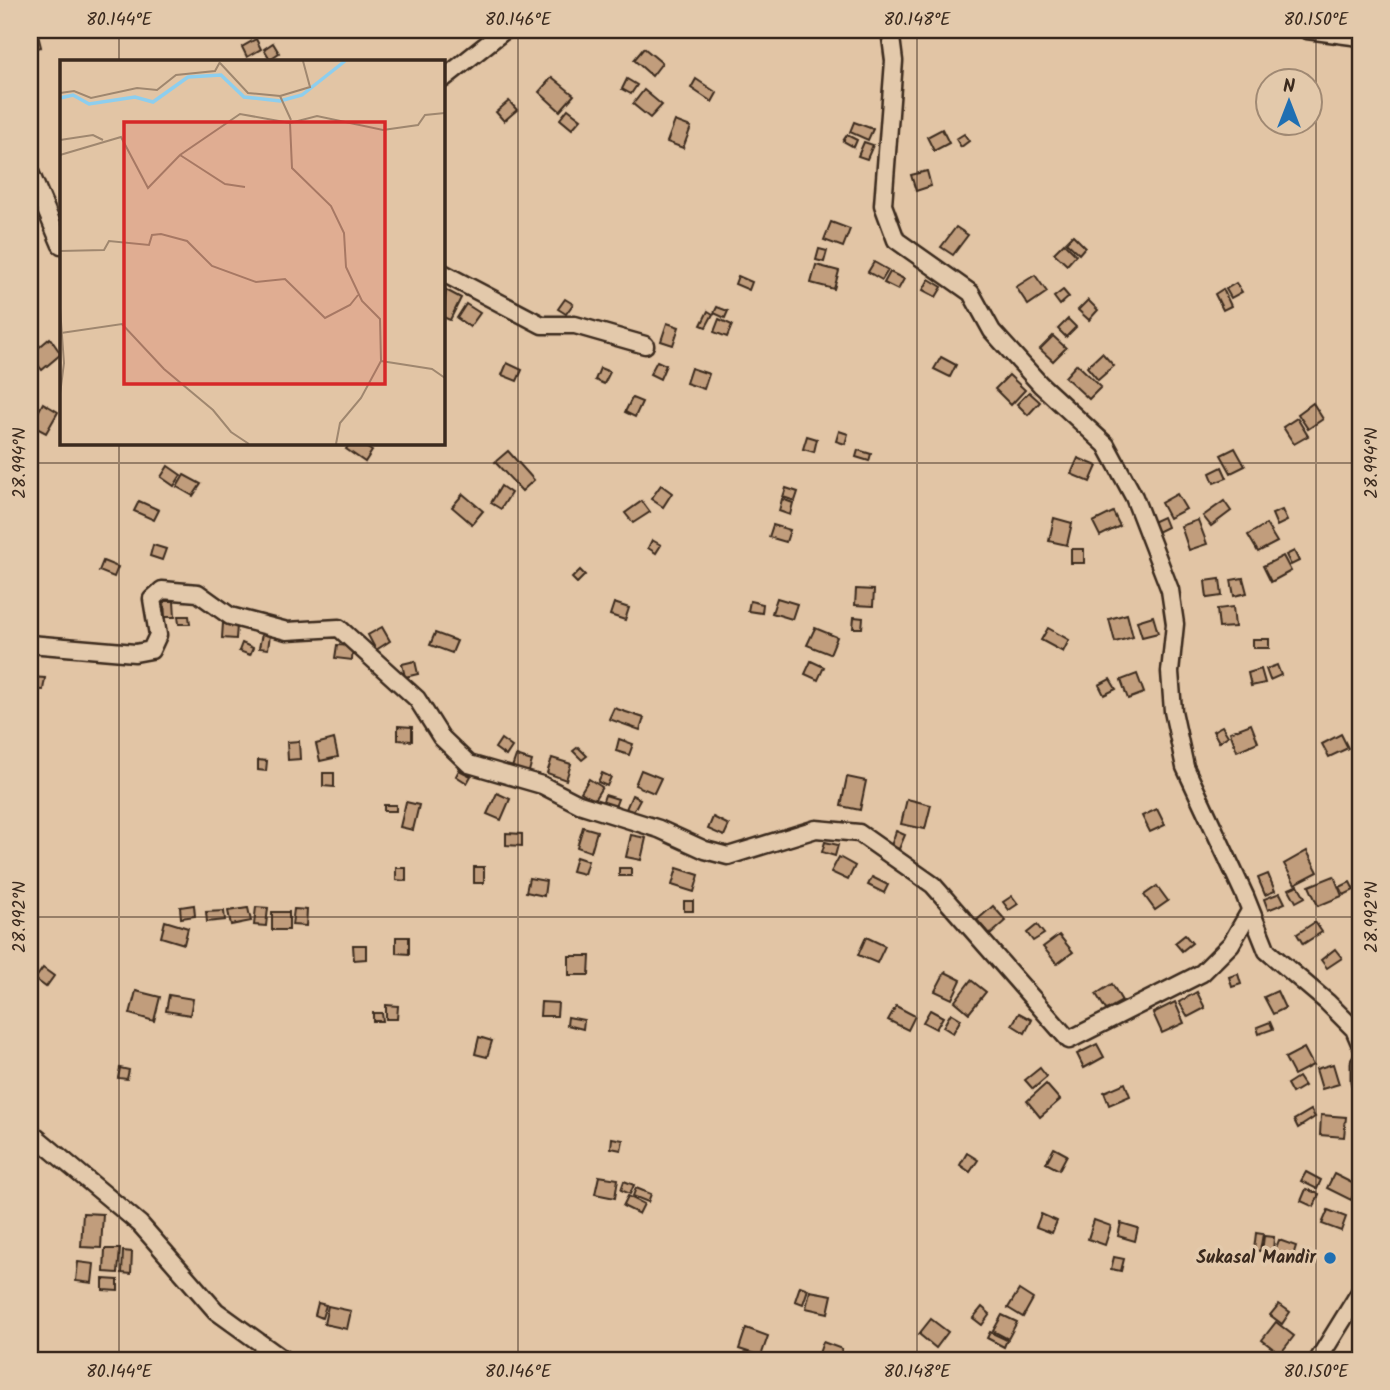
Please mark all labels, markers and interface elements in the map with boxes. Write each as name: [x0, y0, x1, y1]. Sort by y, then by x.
text: 80.144°E: [86, 6, 153, 35]
text: 80.146°E: [485, 6, 552, 35]
text: 80.148°E: [883, 6, 951, 35]
text: 80.150°E: [1283, 6, 1349, 35]
inset map: [60, 60, 444, 444]
north arrow: [1254, 66, 1324, 136]
text: N: [1283, 72, 1295, 102]
text: 28.994°N: [6, 427, 35, 499]
text: 28.994°N: [1358, 427, 1387, 499]
text: 28.992°N: [6, 881, 35, 953]
text: 28.992°N: [1358, 881, 1387, 953]
place label: Sukasal Mandir: [1196, 1244, 1317, 1273]
marker: Sukasal Mandir: [1322, 1250, 1338, 1266]
text: 80.144°E: [86, 1358, 153, 1387]
text: 80.146°E: [485, 1358, 552, 1387]
text: 80.148°E: [883, 1358, 951, 1387]
text: 80.150°E: [1283, 1358, 1349, 1387]

